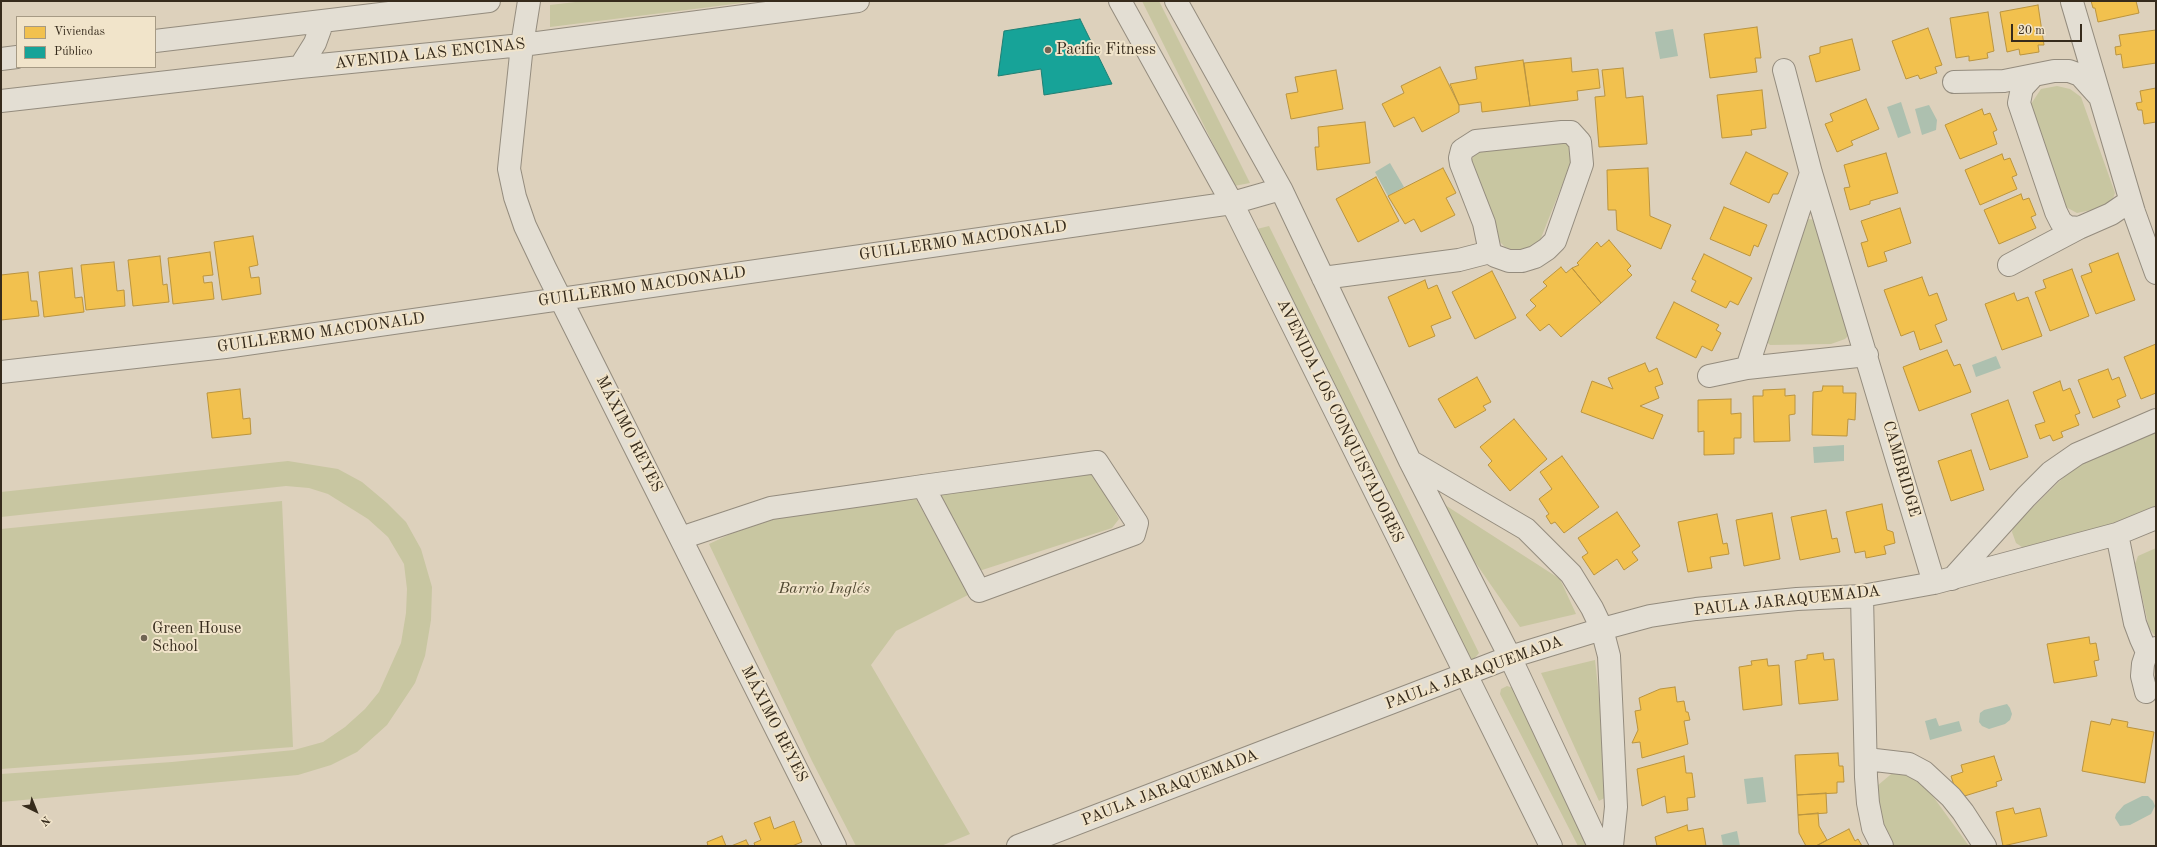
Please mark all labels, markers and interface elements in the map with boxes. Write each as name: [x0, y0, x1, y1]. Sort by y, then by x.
legend: [16, 16, 156, 68]
scale bar: [2013, 16, 2084, 42]
text: 20 m: [2018, 25, 2045, 37]
text: Viviendas: [54, 26, 105, 38]
street label: AVENIDA LAS ENCINAS: [334, 34, 526, 74]
place label: Pacific Fitness: [1056, 40, 1156, 60]
marker: Pacific Fitness: [1043, 45, 1053, 55]
text: Público: [54, 46, 92, 58]
street label: GUILLERMO MACDONALD: [858, 217, 1068, 265]
street label: GUILLERMO MACDONALD: [537, 263, 747, 311]
street label: AVENIDA LOS CONQUISTADORES: [1272, 296, 1408, 546]
street label: GUILLERMO MACDONALD: [216, 309, 426, 357]
street label: MÁXIMO REYES: [591, 373, 667, 495]
street label: CAMBRIDGE: [1878, 419, 1924, 519]
park label: Barrio Inglés: [778, 579, 870, 599]
street label: PAULA JARAQUEMADA: [1693, 582, 1881, 620]
place label: Green House School: [152, 619, 241, 657]
street label: PAULA JARAQUEMADA: [1383, 632, 1565, 714]
marker: Green House School: [139, 633, 149, 643]
street label: MÁXIMO REYES: [736, 663, 812, 785]
street label: PAULA JARAQUEMADA: [1079, 745, 1261, 831]
north arrow: [16, 791, 56, 831]
text: N: [38, 813, 51, 827]

